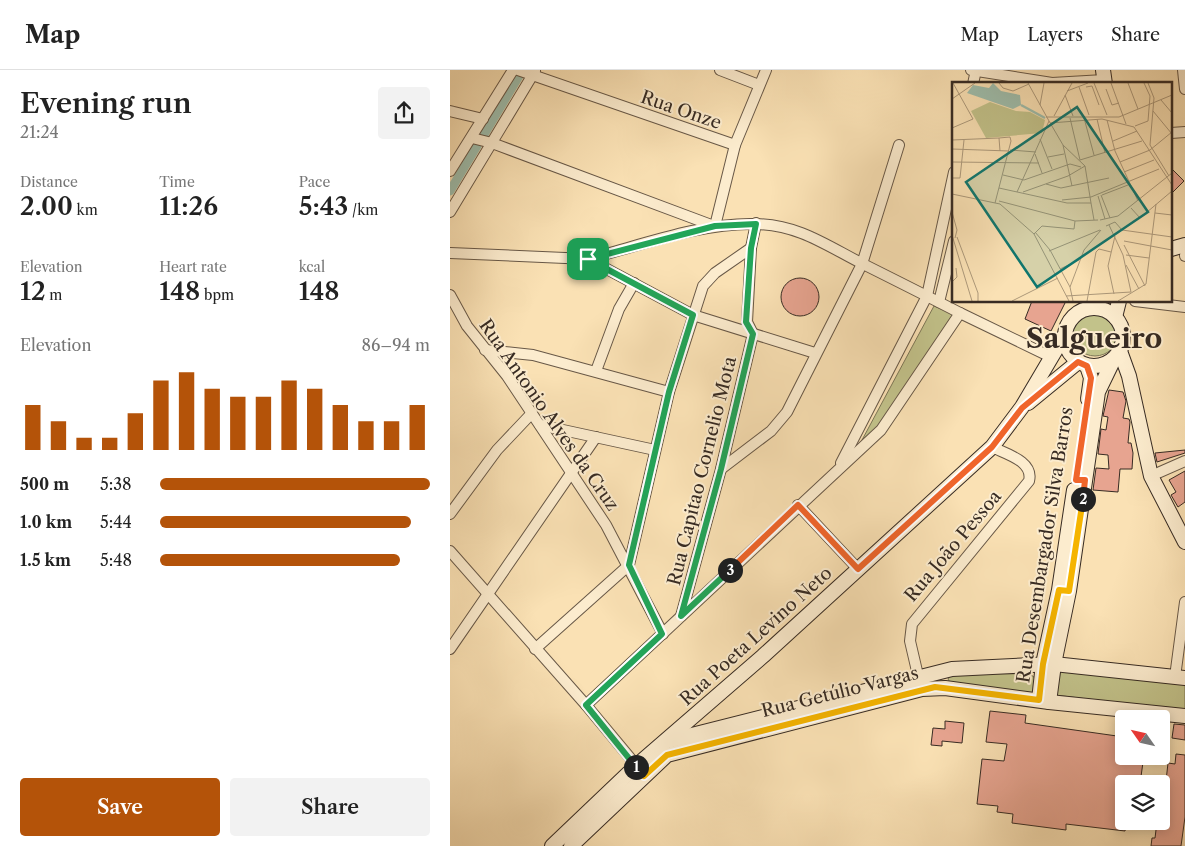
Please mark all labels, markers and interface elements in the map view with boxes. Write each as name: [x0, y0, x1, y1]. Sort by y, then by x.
text: Map: [25, 20, 80, 49]
text: Map: [961, 24, 999, 46]
text: Layers: [1027, 24, 1083, 46]
text: Share: [1111, 24, 1160, 46]
inset map: [952, 82, 1172, 302]
text: Evening run: [20, 86, 192, 120]
street label: Rua Onze: [638, 86, 724, 134]
button: share: [378, 87, 430, 139]
text: 21:24: [20, 122, 59, 142]
text: Distance: [20, 173, 78, 191]
text: Time: [159, 173, 195, 191]
text: Pace: [299, 173, 330, 191]
text: 2.00: [20, 191, 73, 222]
text: 11:26: [159, 191, 218, 222]
text: 5:43: [299, 191, 348, 222]
text: km: [73, 201, 98, 219]
text: /km: [348, 201, 378, 219]
pin: [567, 238, 609, 280]
icon: arrive: [574, 245, 602, 273]
text: Elevation: [20, 258, 83, 276]
text: Heart rate: [159, 258, 227, 276]
text: kcal: [299, 258, 325, 276]
text: 12: [20, 276, 46, 307]
text: 148: [159, 276, 200, 307]
text: 148: [299, 276, 340, 307]
text: m: [46, 286, 62, 304]
text: bpm: [200, 286, 234, 304]
street label: Rua Antonio Alves da Cruz: [474, 315, 624, 515]
district label: Salgueiro: [1026, 321, 1162, 355]
text: Elevation: [20, 335, 91, 355]
text: 86–94 m: [361, 335, 430, 355]
street label: Rua Capitao Cornelio Mota: [663, 354, 741, 588]
street label: Rua Desembargador Silva Barros: [1012, 405, 1078, 685]
text: 500 m: [20, 474, 69, 494]
text: 5:38: [100, 474, 131, 494]
street label: Rua João Pessoa: [900, 485, 1006, 606]
pin: 2: [1070, 486, 1096, 512]
text: 2: [1079, 490, 1088, 508]
text: 1.0 km: [20, 512, 72, 532]
text: 5:44: [100, 512, 132, 532]
text: 1.5 km: [20, 550, 71, 570]
text: 5:48: [100, 550, 132, 570]
pin: 3: [718, 558, 742, 582]
text: 3: [727, 561, 734, 579]
street label: Rua Poeta Levino Neto: [675, 562, 837, 710]
street label: Rua Getúlio Vargas: [759, 662, 921, 722]
north arrow: [1115, 710, 1170, 765]
map controls: [1115, 710, 1170, 830]
pin: 1: [624, 754, 648, 780]
text: 1: [633, 758, 640, 776]
button: layers: [1115, 775, 1170, 830]
button: Save: [20, 778, 220, 836]
button: Share: [230, 778, 430, 836]

